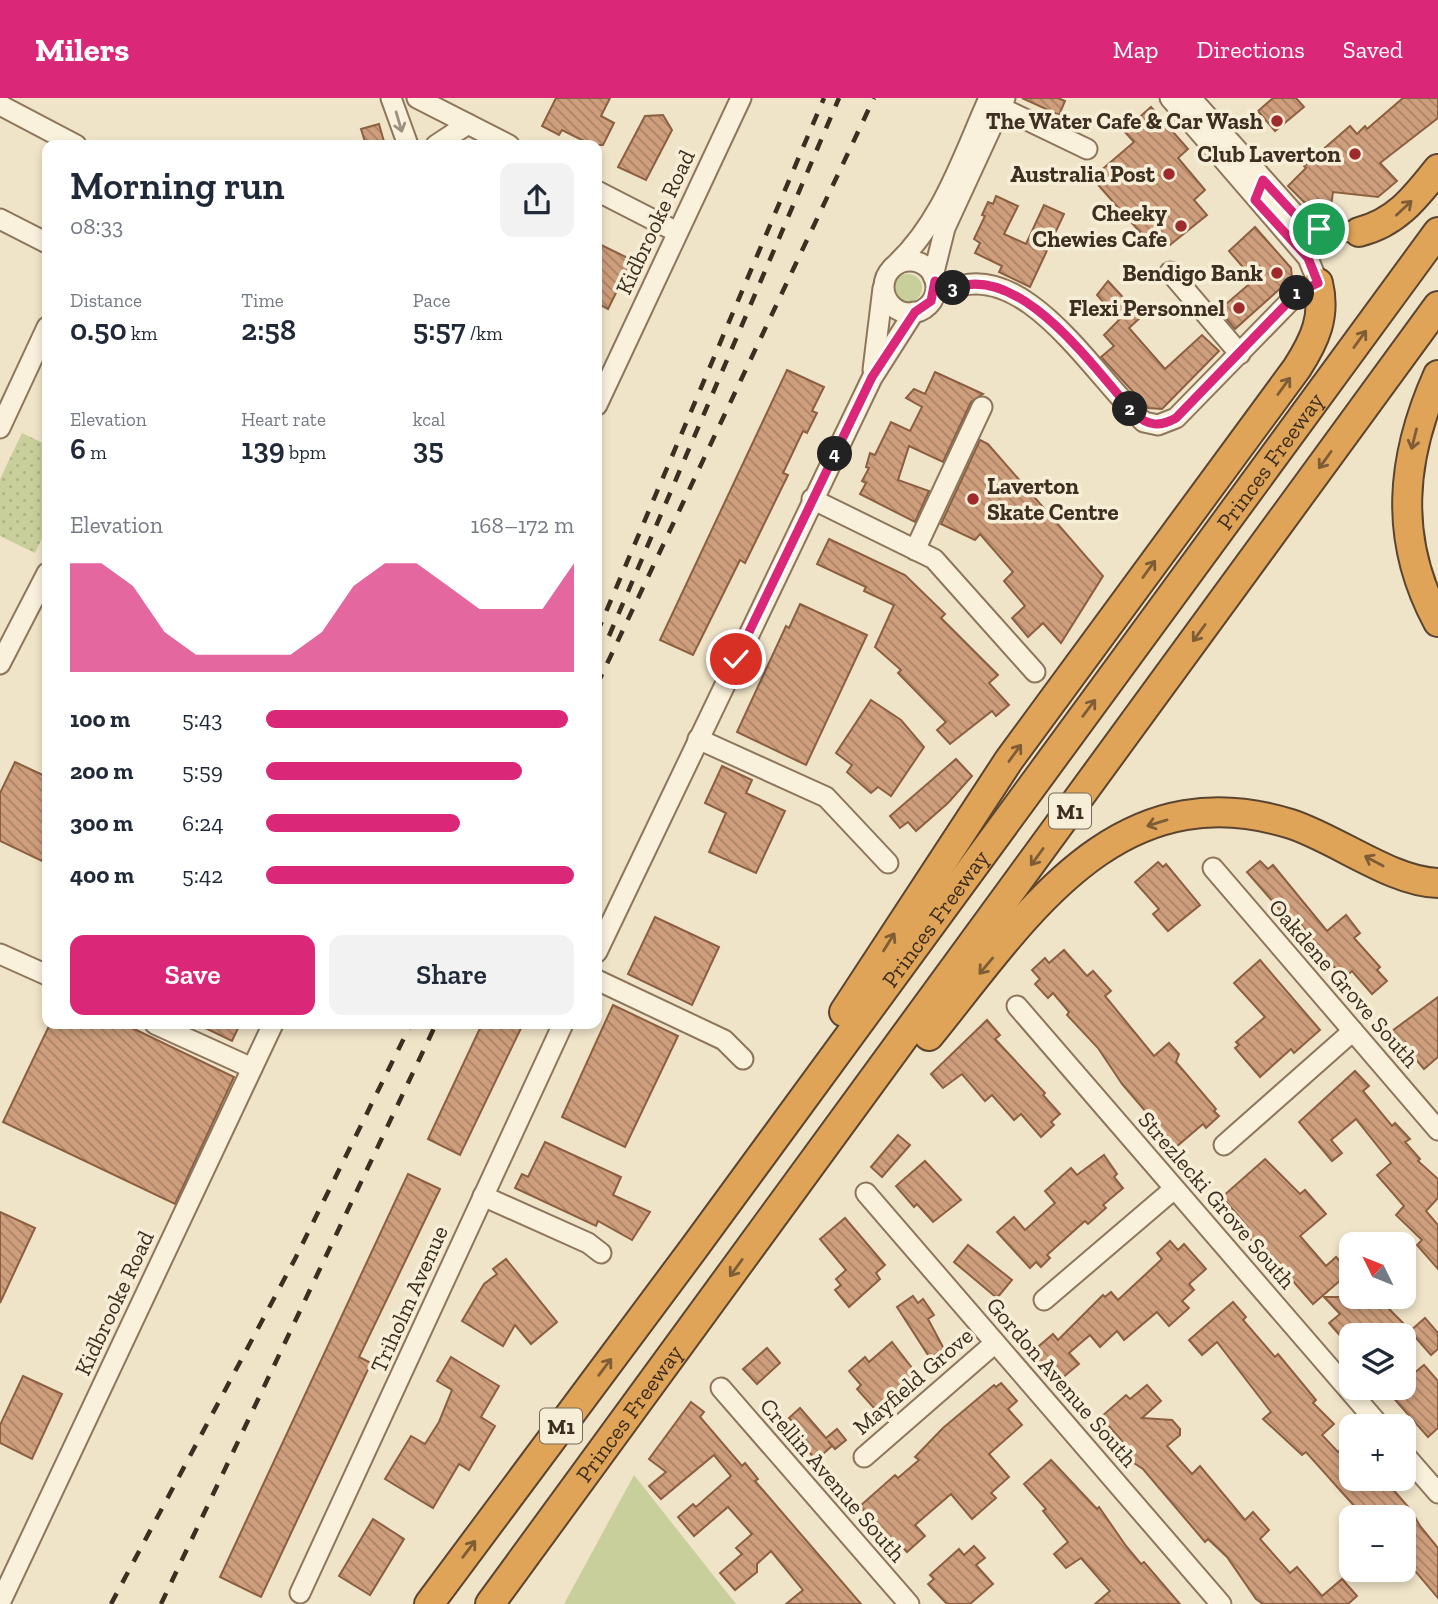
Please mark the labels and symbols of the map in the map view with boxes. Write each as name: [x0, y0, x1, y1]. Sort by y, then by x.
place label: The Water Cafe & Car Wash: [986, 107, 1264, 135]
one-way arrow: [393, 111, 406, 133]
marker: The Water Cafe & Car Wash: [1269, 113, 1285, 129]
place label: Club Laverton: [1197, 140, 1341, 168]
street label: Kidbrooke Road: [609, 145, 701, 299]
marker: Club Laverton: [1347, 146, 1363, 162]
place label: Australia Post: [1010, 160, 1156, 188]
marker: Australia Post: [1161, 166, 1177, 182]
place label: Cheeky Chewies Cafe: [1032, 199, 1168, 253]
pin: [1289, 199, 1349, 259]
one-way arrow: [1395, 200, 1412, 217]
marker: Cheeky Chewies Cafe: [1173, 218, 1189, 234]
place label: Bendigo Bank: [1122, 259, 1263, 287]
marker: Bendigo Bank: [1269, 265, 1285, 281]
pin: 3: [936, 270, 970, 306]
pin: 1: [1280, 276, 1314, 310]
place label: Flexi Personnel: [1069, 294, 1225, 322]
marker: Flexi Personnel: [1231, 300, 1247, 316]
one-way arrow: [1353, 330, 1367, 349]
one-way arrow: [1277, 377, 1291, 396]
street label: Princes Freeway: [1211, 387, 1330, 535]
pin: 2: [1112, 392, 1148, 426]
one-way arrow: [1407, 427, 1420, 450]
pin: 4: [818, 436, 852, 472]
one-way arrow: [1318, 450, 1333, 469]
place label: Laverton Skate Centre: [987, 472, 1119, 526]
marker: Laverton Skate Centre: [965, 491, 981, 507]
one-way arrow: [1142, 560, 1157, 579]
one-way arrow: [1192, 623, 1206, 642]
pin: [706, 629, 766, 689]
one-way arrow: [1082, 699, 1097, 718]
one-way arrow: [1008, 744, 1022, 763]
road number: M1: [1049, 794, 1091, 828]
one-way arrow: [1146, 817, 1168, 830]
street label: Princes Freeway: [876, 844, 995, 993]
one-way arrow: [1030, 847, 1044, 866]
one-way arrow: [1364, 854, 1385, 868]
street label: Oakdene Grove South: [1263, 893, 1425, 1073]
one-way arrow: [882, 933, 896, 953]
one-way arrow: [978, 957, 994, 975]
street label: Strezlecki Grove South: [1132, 1106, 1302, 1294]
street label: Triholm Avenue: [364, 1221, 454, 1377]
street label: Kidbrooke Road: [68, 1226, 160, 1380]
north arrow: [1339, 1232, 1416, 1309]
one-way arrow: [729, 1258, 743, 1277]
street label: Gordon Avenue South: [981, 1291, 1143, 1473]
street label: Mayfield Grove: [847, 1321, 979, 1441]
street label: Princes Freeway: [570, 1339, 689, 1488]
one-way arrow: [598, 1358, 613, 1377]
street label: Crellin Avenue South: [754, 1392, 912, 1568]
road number: M1: [540, 1408, 582, 1444]
one-way arrow: [462, 1540, 477, 1559]

